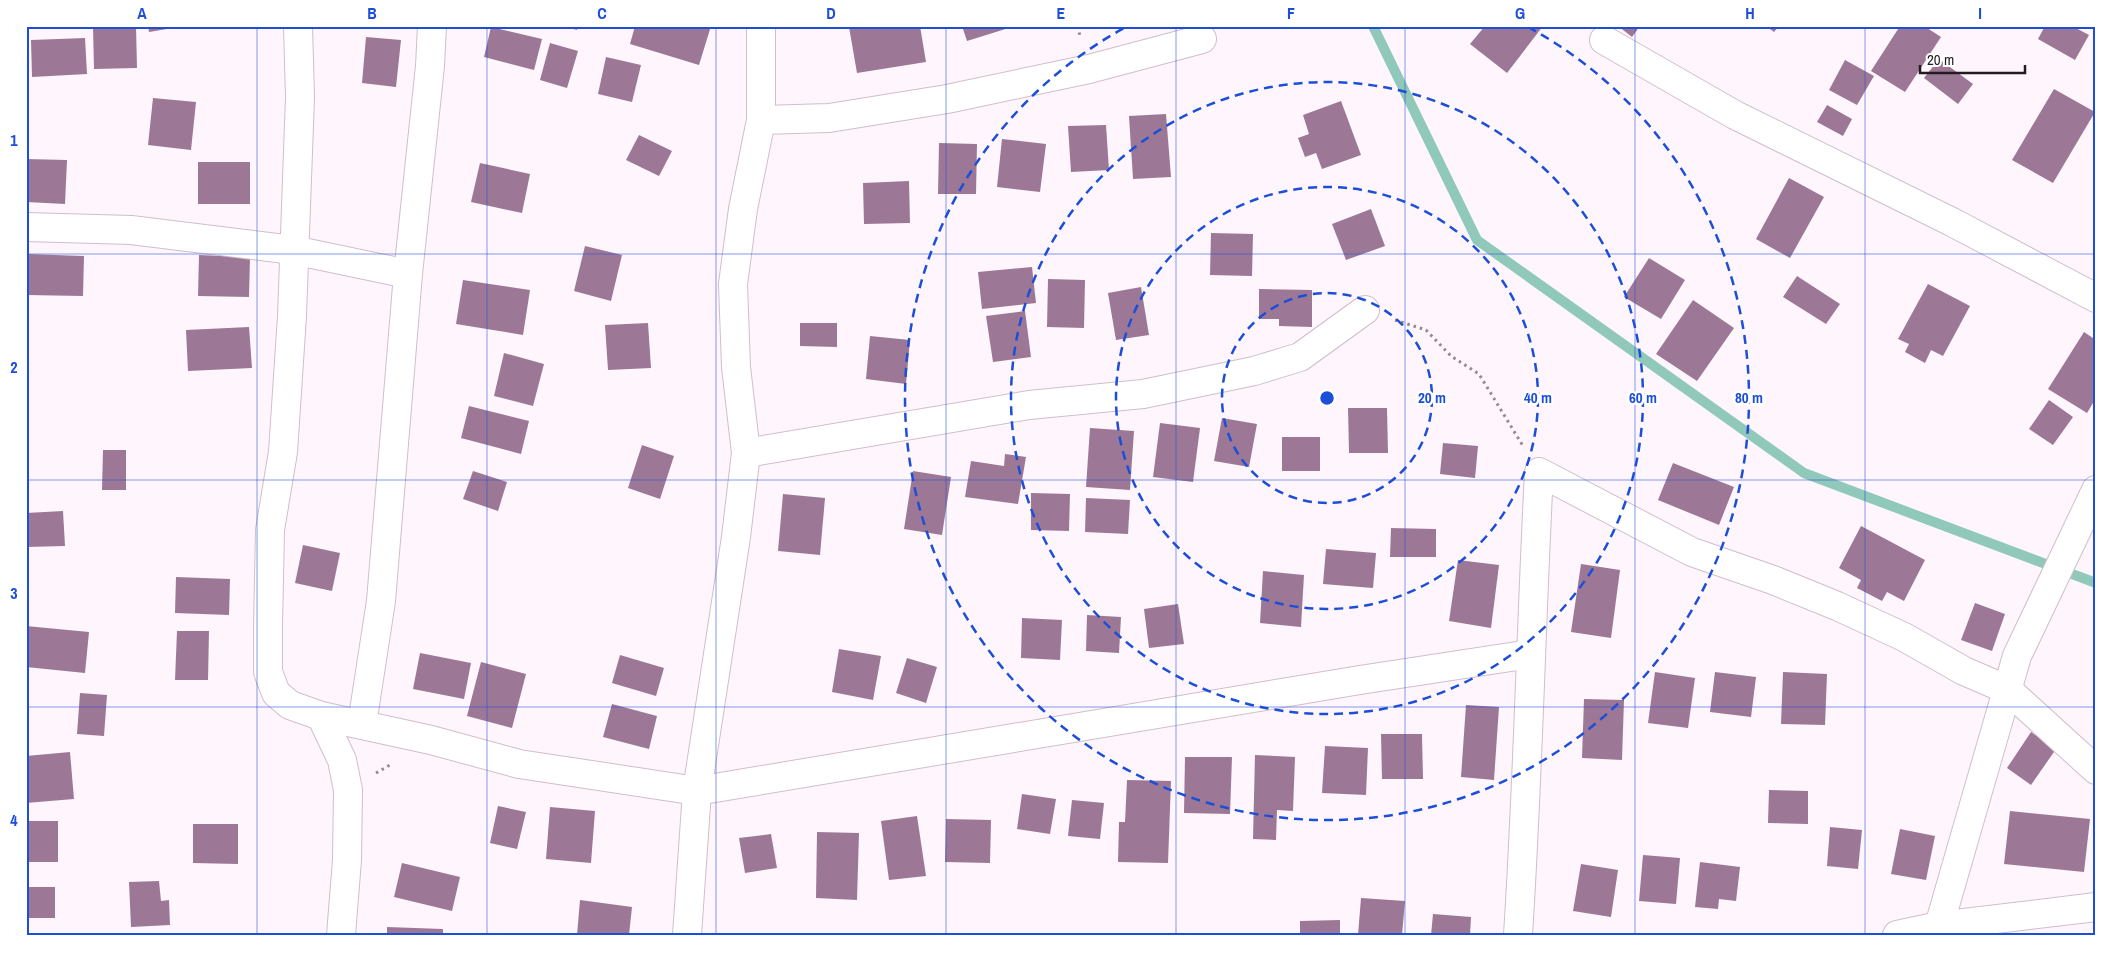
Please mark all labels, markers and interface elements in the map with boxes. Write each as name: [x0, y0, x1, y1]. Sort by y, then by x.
text: A: [137, 2, 147, 24]
text: B: [367, 2, 377, 24]
text: C: [597, 2, 607, 24]
text: D: [826, 2, 836, 24]
text: E: [1057, 2, 1066, 24]
text: F: [1287, 2, 1295, 24]
text: G: [1515, 2, 1525, 24]
text: H: [1745, 2, 1755, 24]
text: I: [1978, 2, 1982, 24]
scale bar: [1920, 42, 2024, 74]
text: 20 m: [1927, 49, 1954, 70]
text: 1: [10, 129, 18, 151]
text: 2: [10, 356, 18, 378]
text: 20 m: [1418, 387, 1446, 408]
text: 40 m: [1524, 387, 1552, 408]
text: 60 m: [1629, 387, 1657, 408]
text: 80 m: [1735, 387, 1763, 408]
centre of rings: [1318, 389, 1336, 407]
text: 3: [10, 582, 18, 604]
text: 4: [10, 809, 18, 831]

